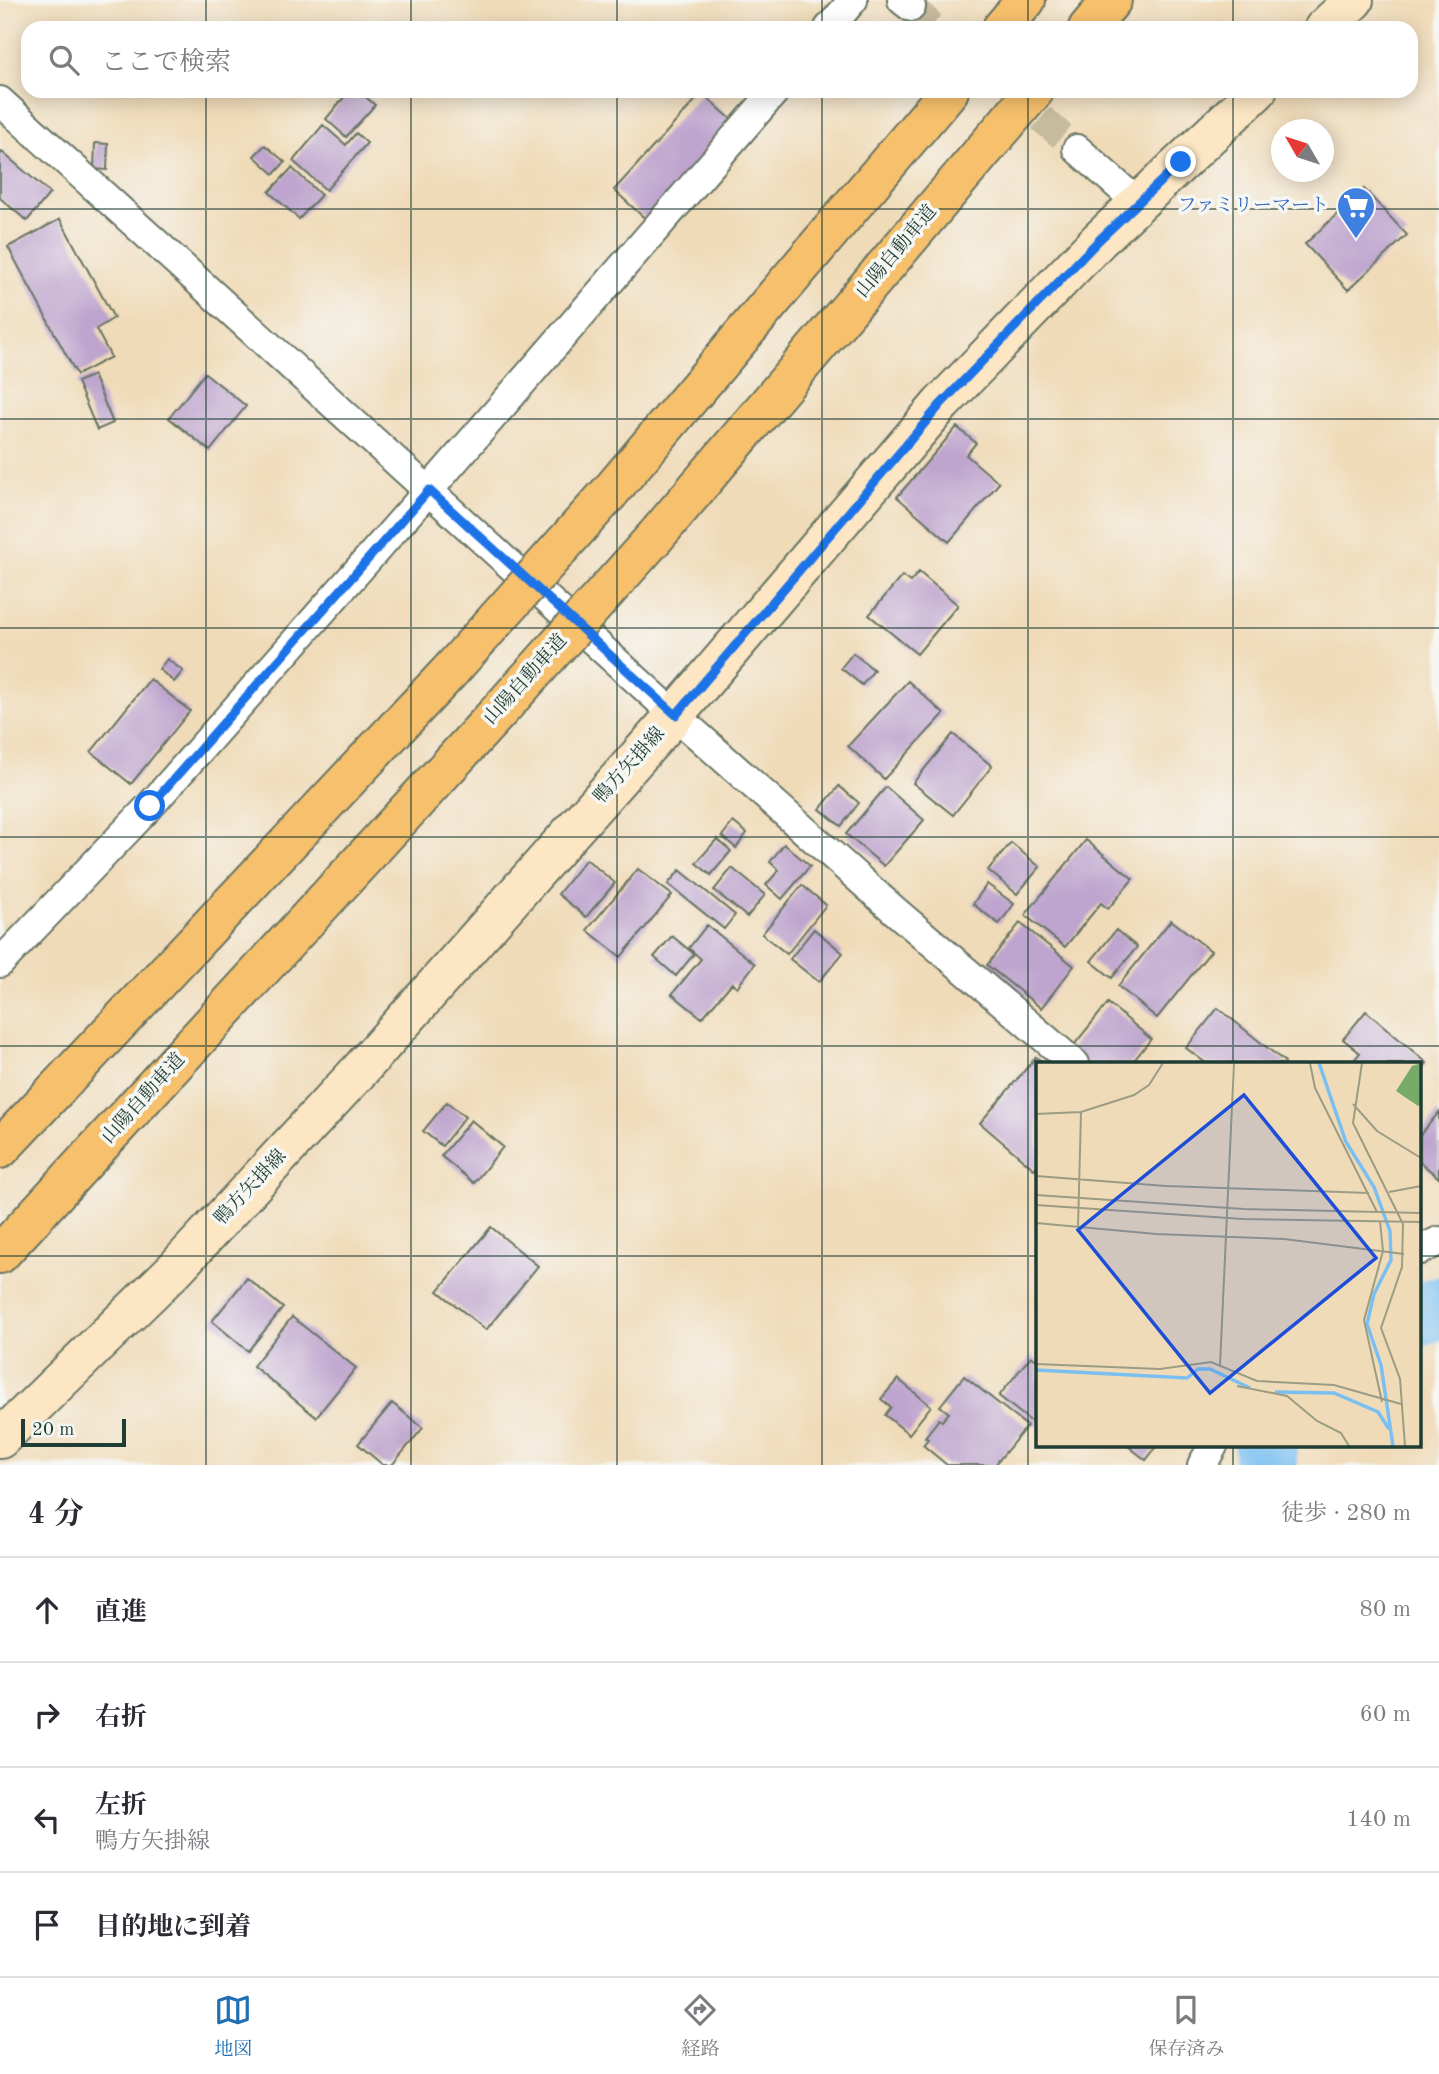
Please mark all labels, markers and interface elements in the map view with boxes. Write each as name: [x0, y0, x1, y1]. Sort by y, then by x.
search box: [21, 21, 1418, 98]
icon: search: [45, 41, 83, 79]
text: ここで検索: [101, 50, 231, 76]
north arrow: [1271, 119, 1334, 182]
route end: [1165, 146, 1196, 177]
supermarket icon: ファミリーマート: [1335, 185, 1377, 240]
place label: ファミリーマート: [1177, 196, 1329, 216]
street label: 山陽自動車道: [851, 200, 941, 302]
street label: 山陽自動車道: [479, 629, 571, 729]
street label: 鴨方矢掛線: [590, 723, 669, 808]
route start: [134, 790, 165, 821]
street label: 山陽自動車道: [97, 1048, 189, 1148]
inset map: [1036, 1062, 1422, 1448]
street label: 鴨方矢掛線: [210, 1145, 290, 1229]
scale bar: [21, 1416, 126, 1448]
text: 20 m: [32, 1421, 74, 1440]
text: 4 分: [28, 1500, 84, 1530]
text: 徒歩 · 280 m: [1281, 1502, 1411, 1525]
icon: ahead: [28, 1591, 66, 1629]
text: 80 m: [1360, 1598, 1411, 1621]
text: 直進: [95, 1600, 147, 1626]
icon: right: [28, 1696, 66, 1734]
text: 60 m: [1360, 1703, 1411, 1726]
text: 右折: [95, 1705, 147, 1731]
text: 左折: [95, 1793, 147, 1819]
icon: left: [28, 1801, 66, 1839]
text: 140 m: [1346, 1808, 1411, 1831]
text: 鴨方矢掛線: [95, 1830, 210, 1853]
icon: arrive: [28, 1906, 66, 1944]
text: 目的地に到着: [95, 1915, 251, 1941]
tab: 地図: [214, 1991, 253, 2062]
tab: 経路: [681, 1991, 720, 2062]
tab: 保存済み: [1148, 1991, 1225, 2062]

